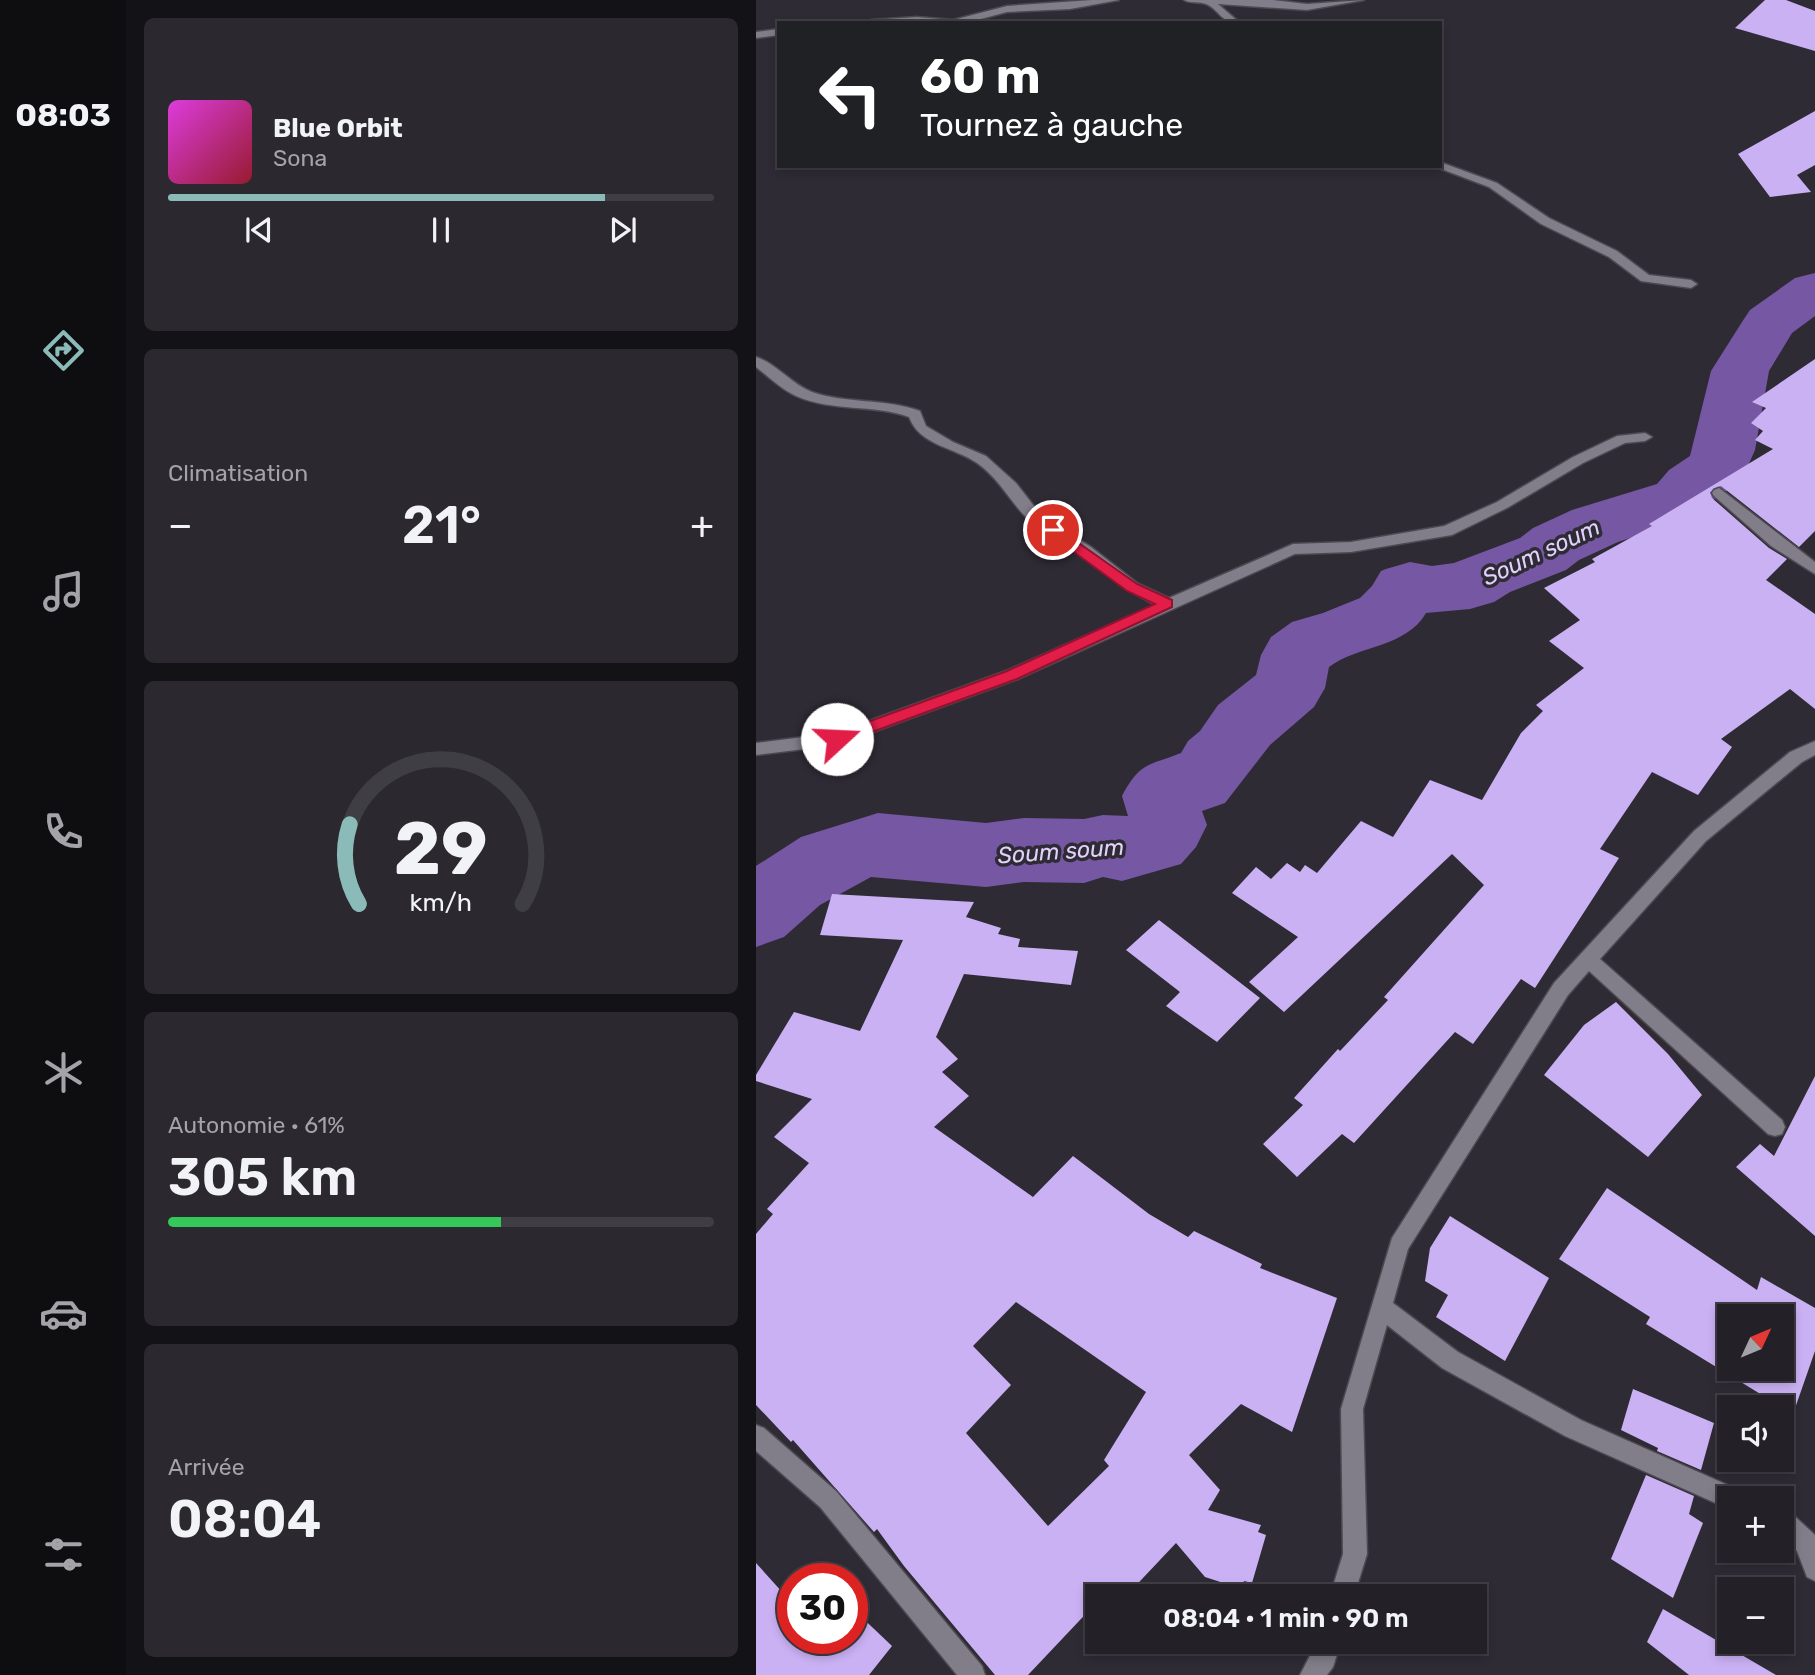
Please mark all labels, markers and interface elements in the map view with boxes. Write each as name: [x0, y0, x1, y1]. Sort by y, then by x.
text: 60 m: [920, 47, 1041, 105]
icon: left: [805, 49, 896, 140]
text: 08:03: [15, 96, 111, 134]
text: Tournez à gauche: [920, 106, 1183, 144]
text: Blue Orbit: [273, 113, 403, 144]
text: Sona: [273, 144, 327, 172]
icon: previous: [240, 211, 278, 249]
icon: pause: [422, 211, 460, 249]
icon: next: [604, 211, 642, 249]
icon: directions: [39, 326, 88, 375]
text: Climatisation: [168, 459, 308, 487]
text: 21°: [402, 494, 481, 556]
pin: [1023, 500, 1083, 560]
text: −: [168, 502, 193, 548]
text: +: [690, 502, 714, 548]
icon: arrive: [1034, 511, 1072, 549]
water label: Soum soum: [1478, 513, 1604, 591]
icon: music: [39, 567, 88, 616]
position arrow: [800, 702, 874, 776]
text: 29: [394, 806, 488, 892]
icon: phone: [39, 807, 88, 856]
water label: Soum soum: [997, 833, 1125, 869]
text: km/h: [410, 887, 472, 916]
icon: climate: [39, 1048, 88, 1097]
text: Autonomie · 61%: [168, 1111, 345, 1139]
text: 305 km: [168, 1146, 357, 1208]
icon: car: [39, 1289, 88, 1338]
north arrow: [1717, 1304, 1794, 1381]
map controls: [1717, 1304, 1794, 1654]
button: sound: [1717, 1395, 1794, 1472]
text: Arrivée: [168, 1453, 245, 1481]
button: +: [1717, 1486, 1794, 1563]
text: 08:04: [168, 1488, 322, 1550]
icon: filters: [39, 1530, 88, 1579]
speed limit sign: 30: [777, 1563, 868, 1654]
button: −: [1717, 1577, 1794, 1654]
text: 08:04 · 1 min · 90 m: [1163, 1603, 1409, 1634]

